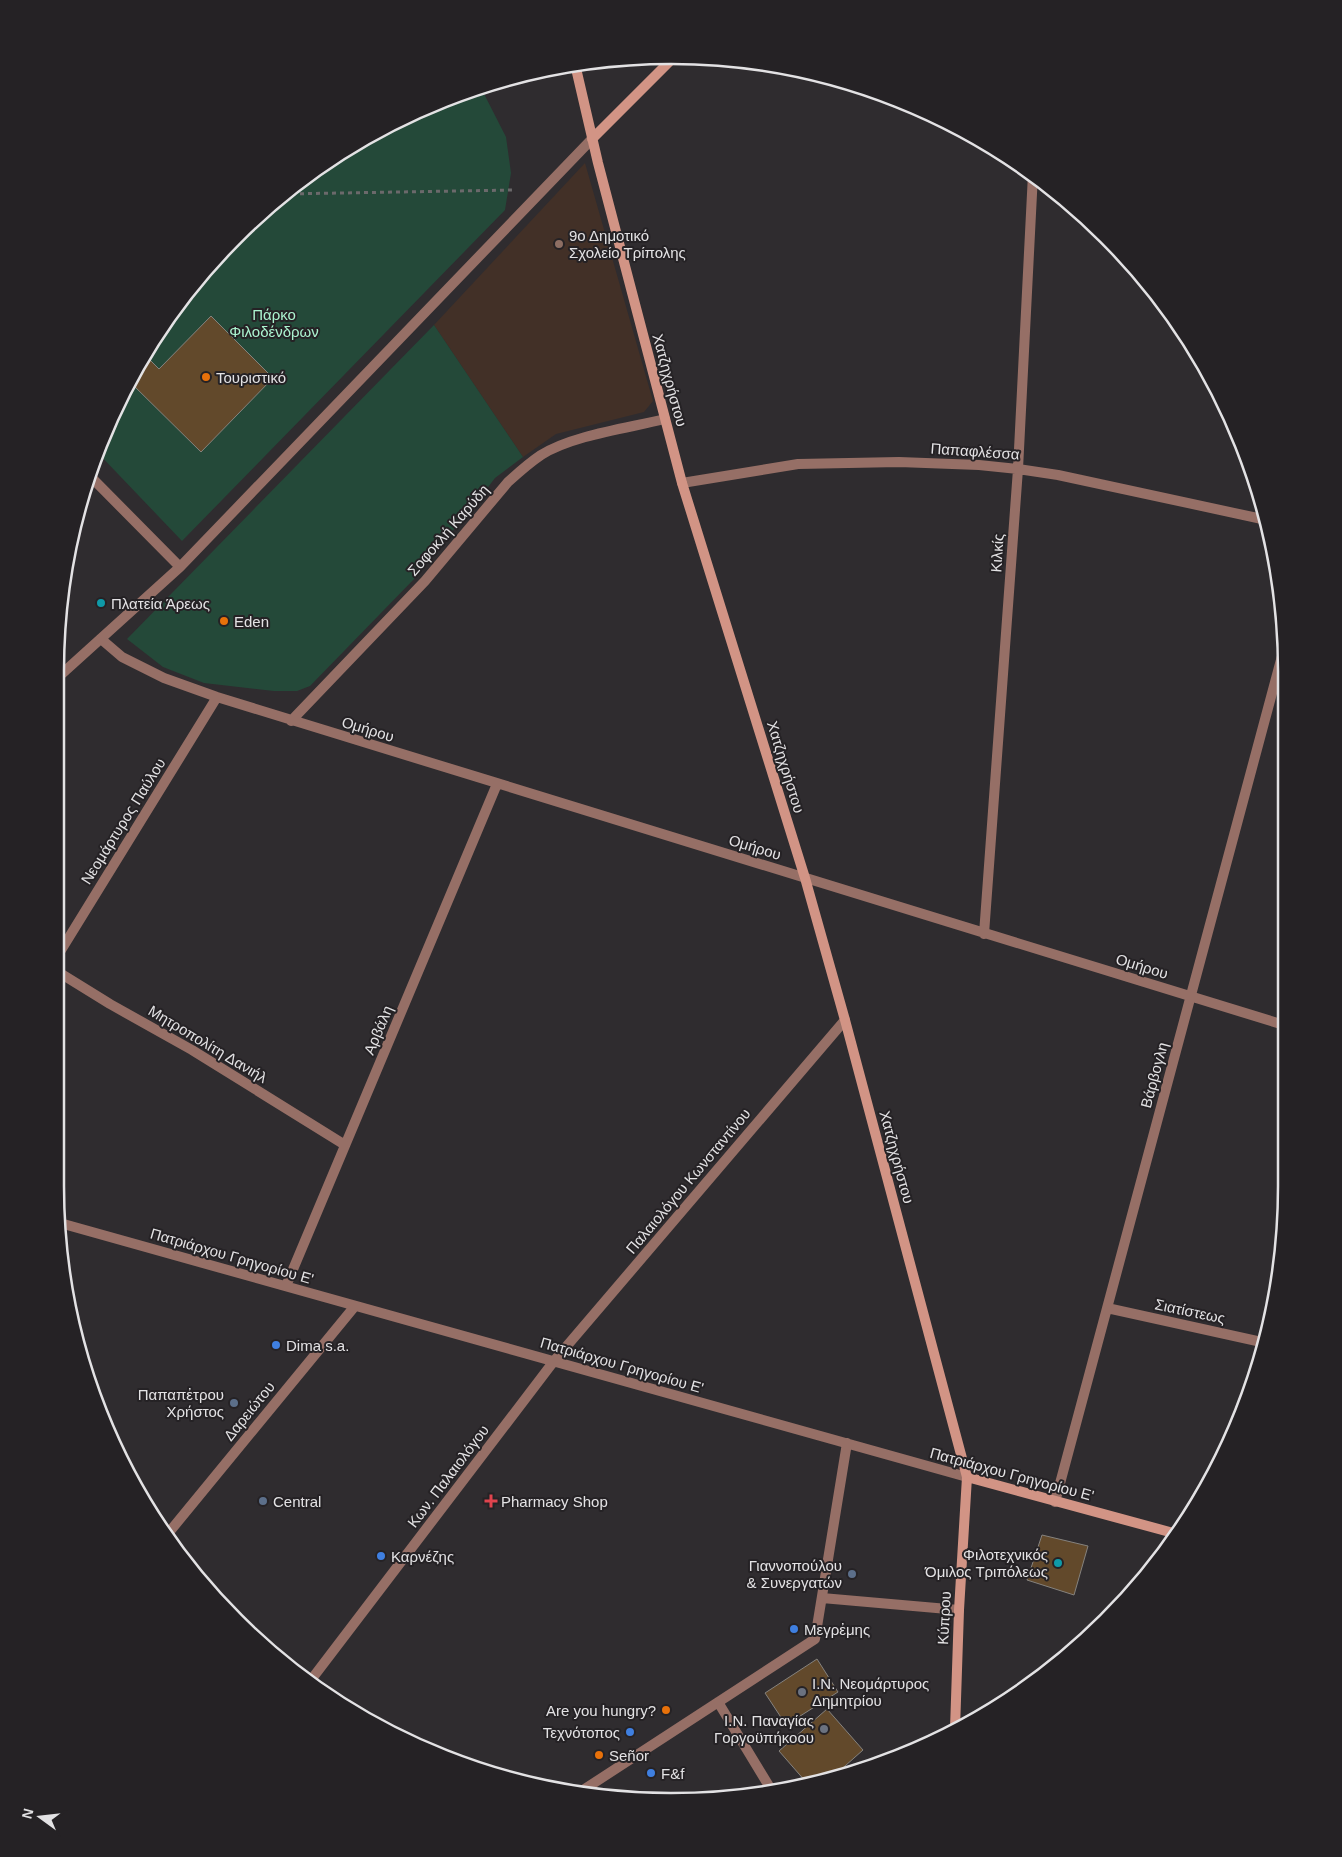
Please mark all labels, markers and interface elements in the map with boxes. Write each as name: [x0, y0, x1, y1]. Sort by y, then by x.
place label: 9ο Δημοτικό Σχολείο Τρίπολης: [569, 227, 686, 261]
marker: 9ο Δημοτικό Σχολείο Τρίπολης: [553, 238, 565, 250]
park label: Πάρκο Φιλοδένδρων: [229, 306, 319, 340]
street label: Χατζηχρήστου: [649, 332, 691, 428]
place label: Τουριστικό: [216, 369, 286, 386]
marker: Τουριστικό: [200, 371, 212, 383]
street label: Παπαφλέσσα: [930, 439, 1020, 463]
street label: Σοφοκλή Καρύδη: [404, 481, 492, 579]
street label: Κιλκίς: [987, 533, 1007, 573]
place label: Πλατεία Άρεως: [111, 595, 210, 612]
marker: Πλατεία Άρεως: [95, 597, 107, 609]
place label: Eden: [234, 613, 269, 630]
marker: Eden: [218, 615, 230, 627]
street label: Ομήρου: [340, 713, 396, 745]
street label: Χατζηχρήστου: [764, 719, 808, 815]
street label: Νεομάρτυρος Παύλου: [77, 755, 169, 887]
street label: Ομήρου: [727, 831, 783, 863]
street label: Ομήρου: [1114, 950, 1170, 982]
street label: Μητροπολίτη Δανιήλ: [146, 1002, 271, 1086]
street label: Αρβάλη: [360, 1003, 396, 1057]
street label: Βάρβογλη: [1137, 1040, 1171, 1110]
street label: Παλαιολόγου Κωνσταντίνου: [622, 1105, 754, 1257]
street label: Χατζηχρήστου: [876, 1109, 918, 1205]
street label: Πατριάρχου Γρηγορίου Ε': [148, 1225, 316, 1288]
street label: Σιατίστεως: [1153, 1295, 1227, 1327]
street label: Πατριάρχου Γρηγορίου Ε': [538, 1334, 706, 1397]
place label: Dima s.a.: [286, 1337, 349, 1354]
marker: Dima s.a.: [270, 1339, 282, 1351]
street label: Δαρειώτου: [220, 1378, 278, 1444]
place label: Παπαπἐτρου Χρήστος: [138, 1386, 224, 1420]
marker: Παπαπἐτρου Χρήστος: [228, 1397, 240, 1409]
street label: Κων. Παλαιολόγου: [404, 1421, 492, 1531]
street label: Πατριάρχου Γρηγορίου Ε': [928, 1444, 1096, 1504]
place label: Central: [273, 1493, 321, 1510]
place label: Pharmacy Shop: [501, 1493, 608, 1510]
marker: Central: [257, 1495, 269, 1507]
marker: Pharmacy Shop: [485, 1495, 497, 1507]
place label: Φιλοτεχνικός Όμιλος Τριπόλεως: [924, 1546, 1048, 1580]
place label: Καρνέζης: [391, 1548, 454, 1565]
marker: Καρνέζης: [375, 1550, 387, 1562]
place label: Γιαννοπούλου & Συνεργατών: [747, 1557, 842, 1591]
marker: Φιλοτεχνικός Όμιλος Τριπόλεως: [1052, 1557, 1064, 1569]
marker: Γιαννοπούλου & Συνεργατών: [846, 1568, 858, 1580]
street label: Κύπρου: [934, 1591, 954, 1645]
place label: Μεγρἐμης: [804, 1621, 870, 1638]
marker: Μεγρἐμης: [788, 1623, 800, 1635]
place label: Ι.Ν. Νεομάρτυρος Δημητρίου: [812, 1675, 929, 1709]
marker: Ι.Ν. Νεομάρτυρος Δημητρίου: [796, 1686, 808, 1698]
place label: Are you hungry?: [546, 1702, 656, 1719]
marker: Are you hungry?: [660, 1704, 672, 1716]
place label: Ι.Ν. Παναγίας Γοργοϋπήκοου: [714, 1712, 814, 1746]
marker: Ι.Ν. Παναγίας Γοργοϋπήκοου: [818, 1723, 830, 1735]
place label: Τεχνότοπος: [543, 1724, 620, 1741]
marker: Τεχνότοπος: [624, 1726, 636, 1738]
place label: Señor: [609, 1747, 649, 1764]
marker: Señor: [593, 1749, 605, 1761]
place label: F&f: [661, 1765, 685, 1782]
marker: F&f: [645, 1767, 657, 1779]
north arrow: [15, 1792, 65, 1842]
text: N: [18, 1807, 36, 1821]

